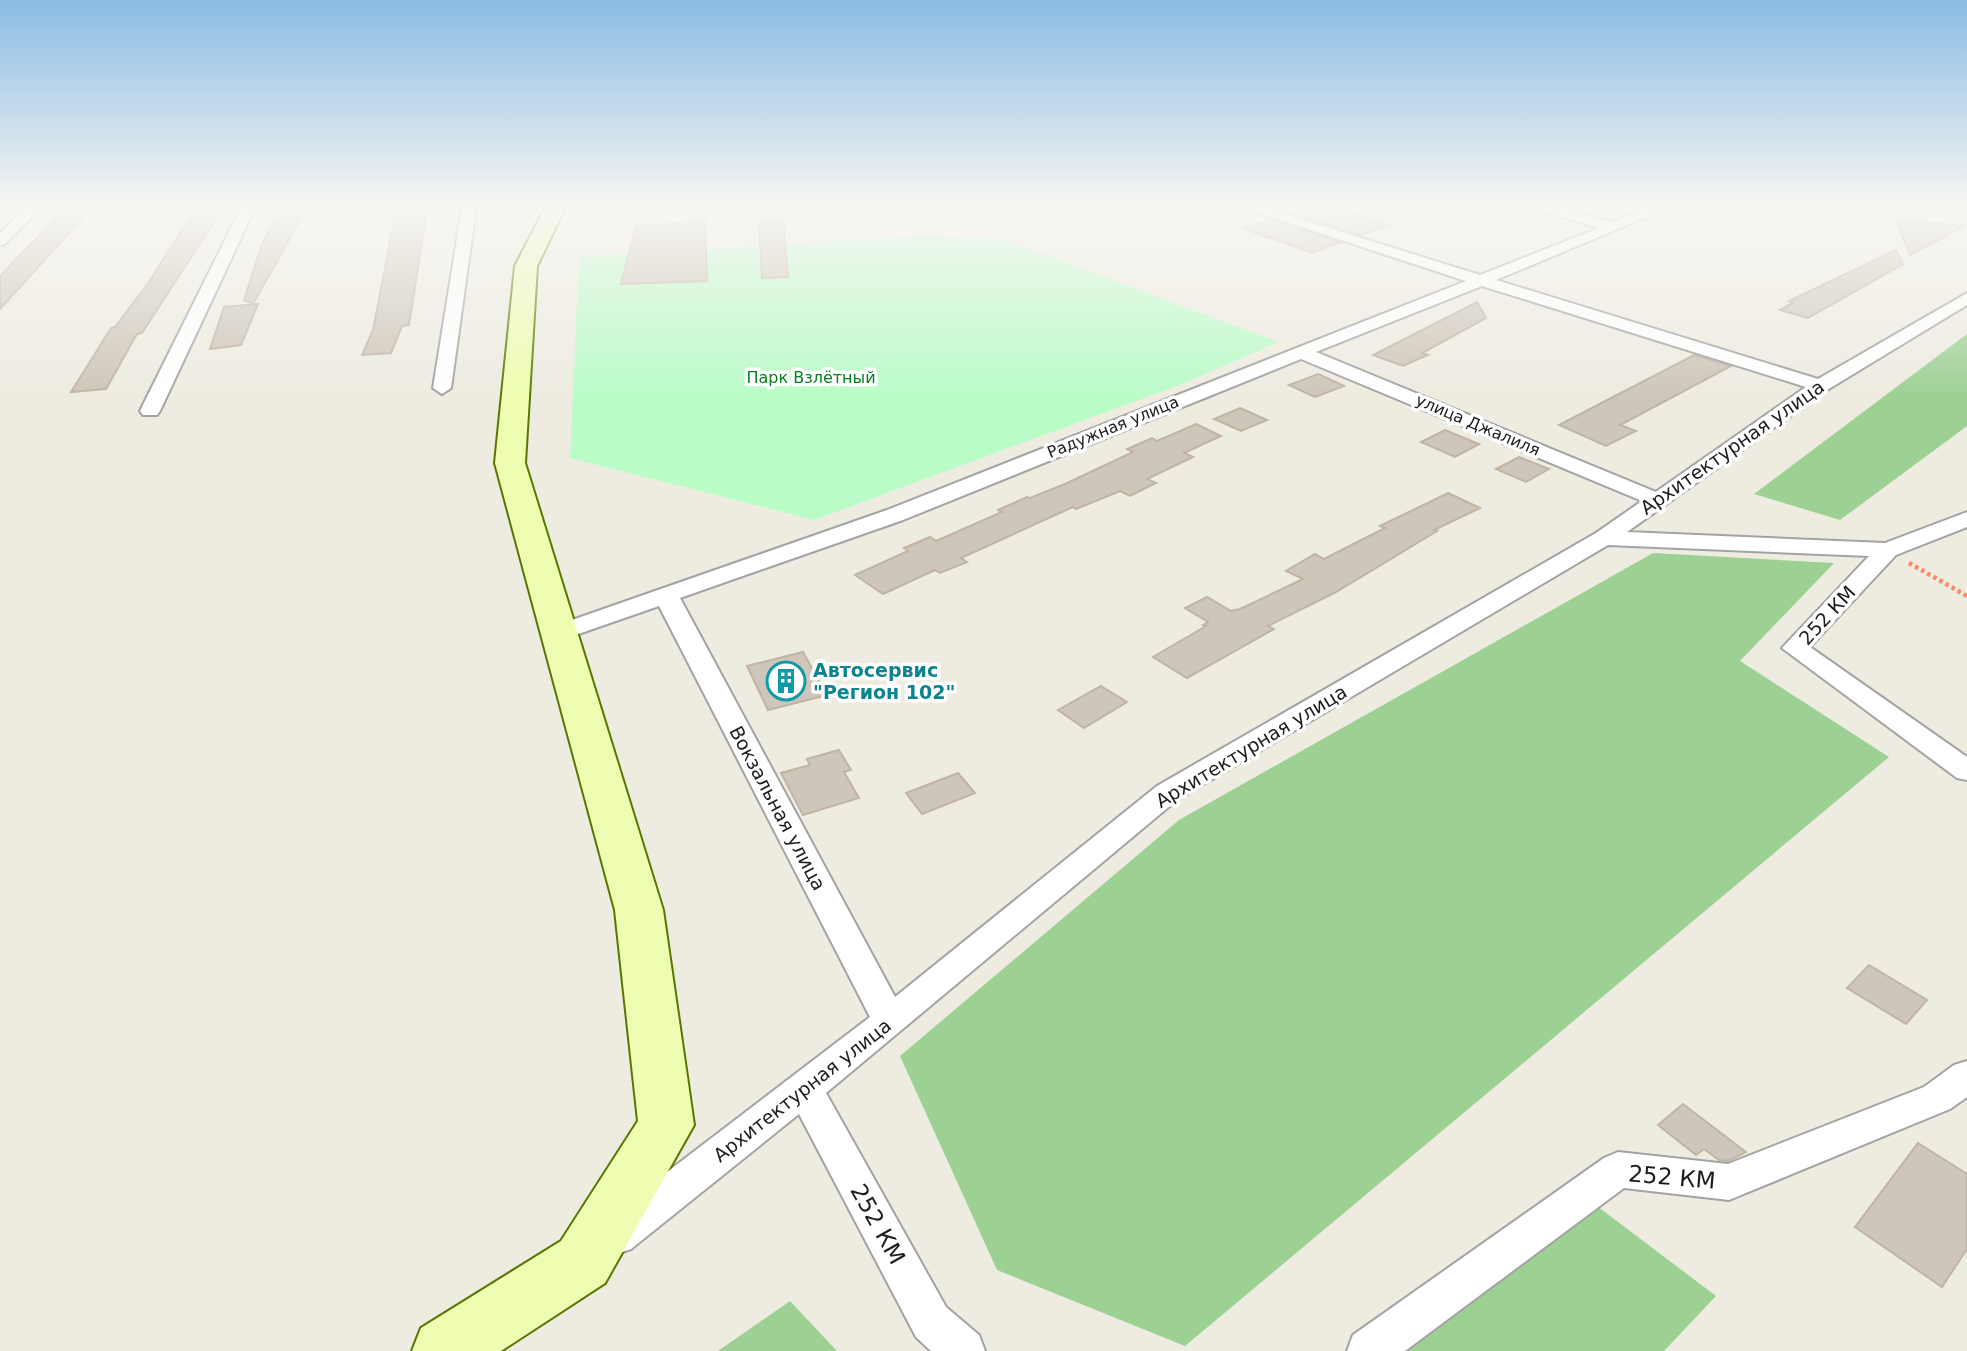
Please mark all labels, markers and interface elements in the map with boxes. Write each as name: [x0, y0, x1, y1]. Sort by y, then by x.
park label: Парк Взлётный: [746, 368, 876, 387]
street label: Архитектурная улица: [1636, 375, 1828, 519]
street label: улица Джалиля: [1413, 390, 1543, 460]
street label: Радужная улица: [1044, 392, 1182, 462]
street label: 252 КМ: [1794, 581, 1860, 649]
place label: Автосервис "Регион 102": [813, 659, 955, 703]
building icon: Автосервис "Регион 102": [765, 660, 807, 702]
street label: Архитектурная улица: [1151, 680, 1351, 812]
street label: Вокзальная улица: [725, 722, 831, 894]
street label: Архитектурная улица: [709, 1014, 895, 1166]
street label: 252 КМ: [1627, 1160, 1717, 1194]
street label: 252 КМ: [845, 1179, 911, 1269]

